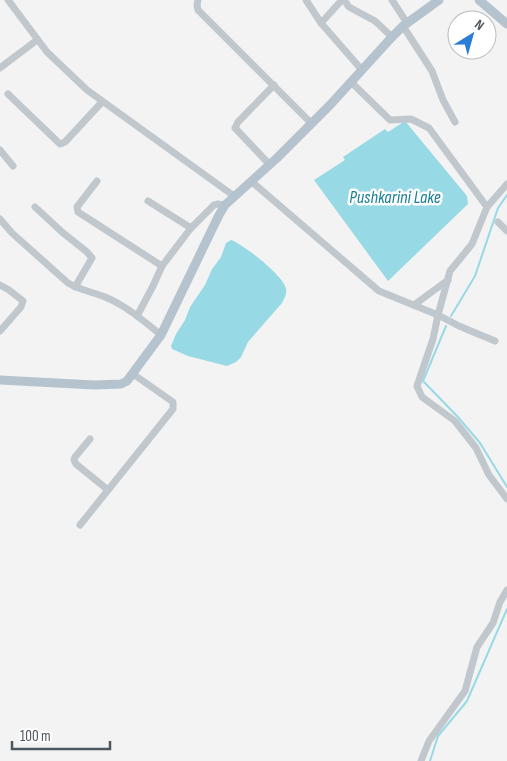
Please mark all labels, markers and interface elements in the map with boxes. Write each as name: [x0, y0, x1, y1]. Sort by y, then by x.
north arrow: [447, 10, 497, 60]
text: N: [471, 16, 488, 34]
water label: Pushkarini Lake: [349, 187, 441, 208]
scale bar: [12, 718, 110, 750]
text: 100 m: [20, 727, 51, 746]

